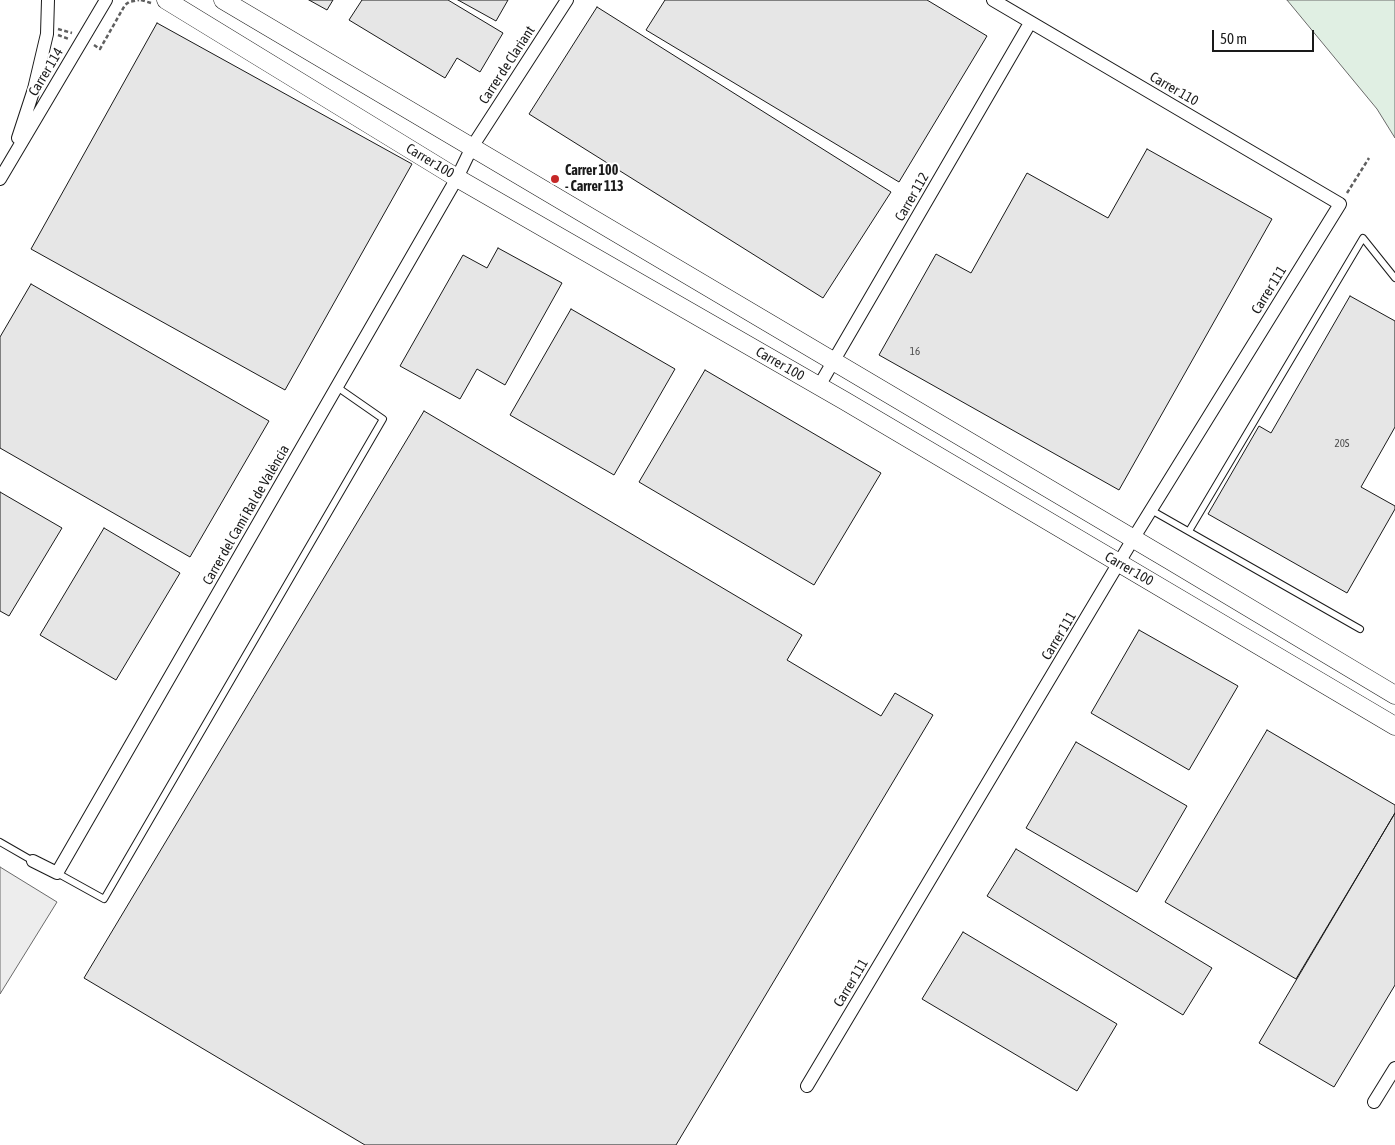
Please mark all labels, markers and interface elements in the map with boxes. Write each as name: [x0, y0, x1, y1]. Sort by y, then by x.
scale bar: [1215, 20, 1318, 52]
street label: Carrer de Clariant: [476, 23, 538, 107]
text: 50 m: [1220, 30, 1247, 47]
street label: Carrer 114: [25, 45, 67, 99]
street label: Carrer 110: [1147, 68, 1201, 110]
street label: Carrer 100: [403, 140, 457, 182]
place label: Carrer 100 - Carrer 113: [565, 163, 624, 196]
street label: Carrer 112: [891, 170, 933, 224]
marker: Carrer 100 - Carrer 113: [549, 173, 561, 185]
street label: Carrer 111: [1248, 263, 1290, 317]
street label: Carrer 100: [753, 343, 807, 385]
house number: 16: [910, 345, 920, 359]
house number: 20S: [1335, 437, 1349, 451]
street label: Carrer del Camí Ral de València: [199, 442, 293, 588]
street label: Carrer 100: [1102, 548, 1156, 590]
street label: Carrer 111: [1038, 609, 1080, 663]
street label: Carrer 111: [830, 956, 872, 1010]

